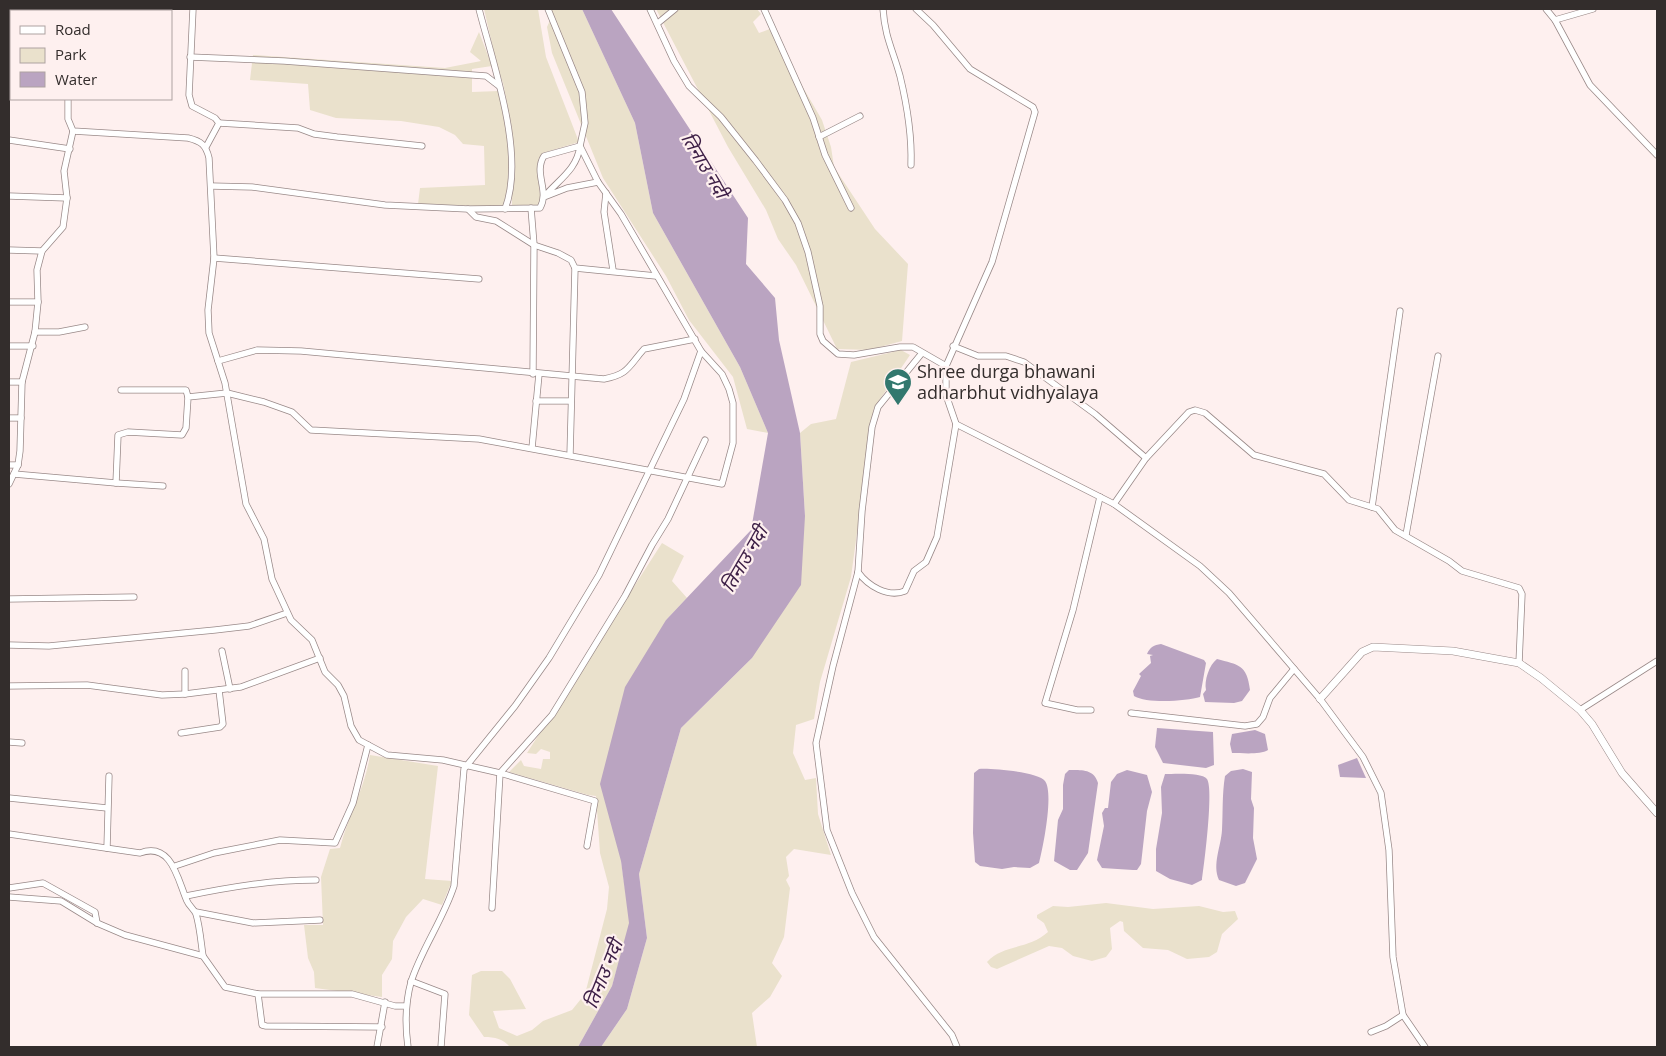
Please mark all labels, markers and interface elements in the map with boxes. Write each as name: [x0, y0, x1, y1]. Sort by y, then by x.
legend: [10, 10, 172, 100]
text: Road: [55, 19, 91, 39]
text: Park: [55, 44, 86, 64]
text: Water: [55, 69, 97, 89]
water label: तिनाउ नदी: [675, 127, 737, 206]
place label: Shree durga bhawani adharbhut vidhyalaya: [917, 359, 1099, 404]
school or university icon: Shree durga bhawani adharbhut vidhyalaya: [883, 367, 913, 406]
water label: तिनाउ नदी: [715, 518, 775, 597]
water label: तिनाउ नदी: [577, 932, 630, 1012]

